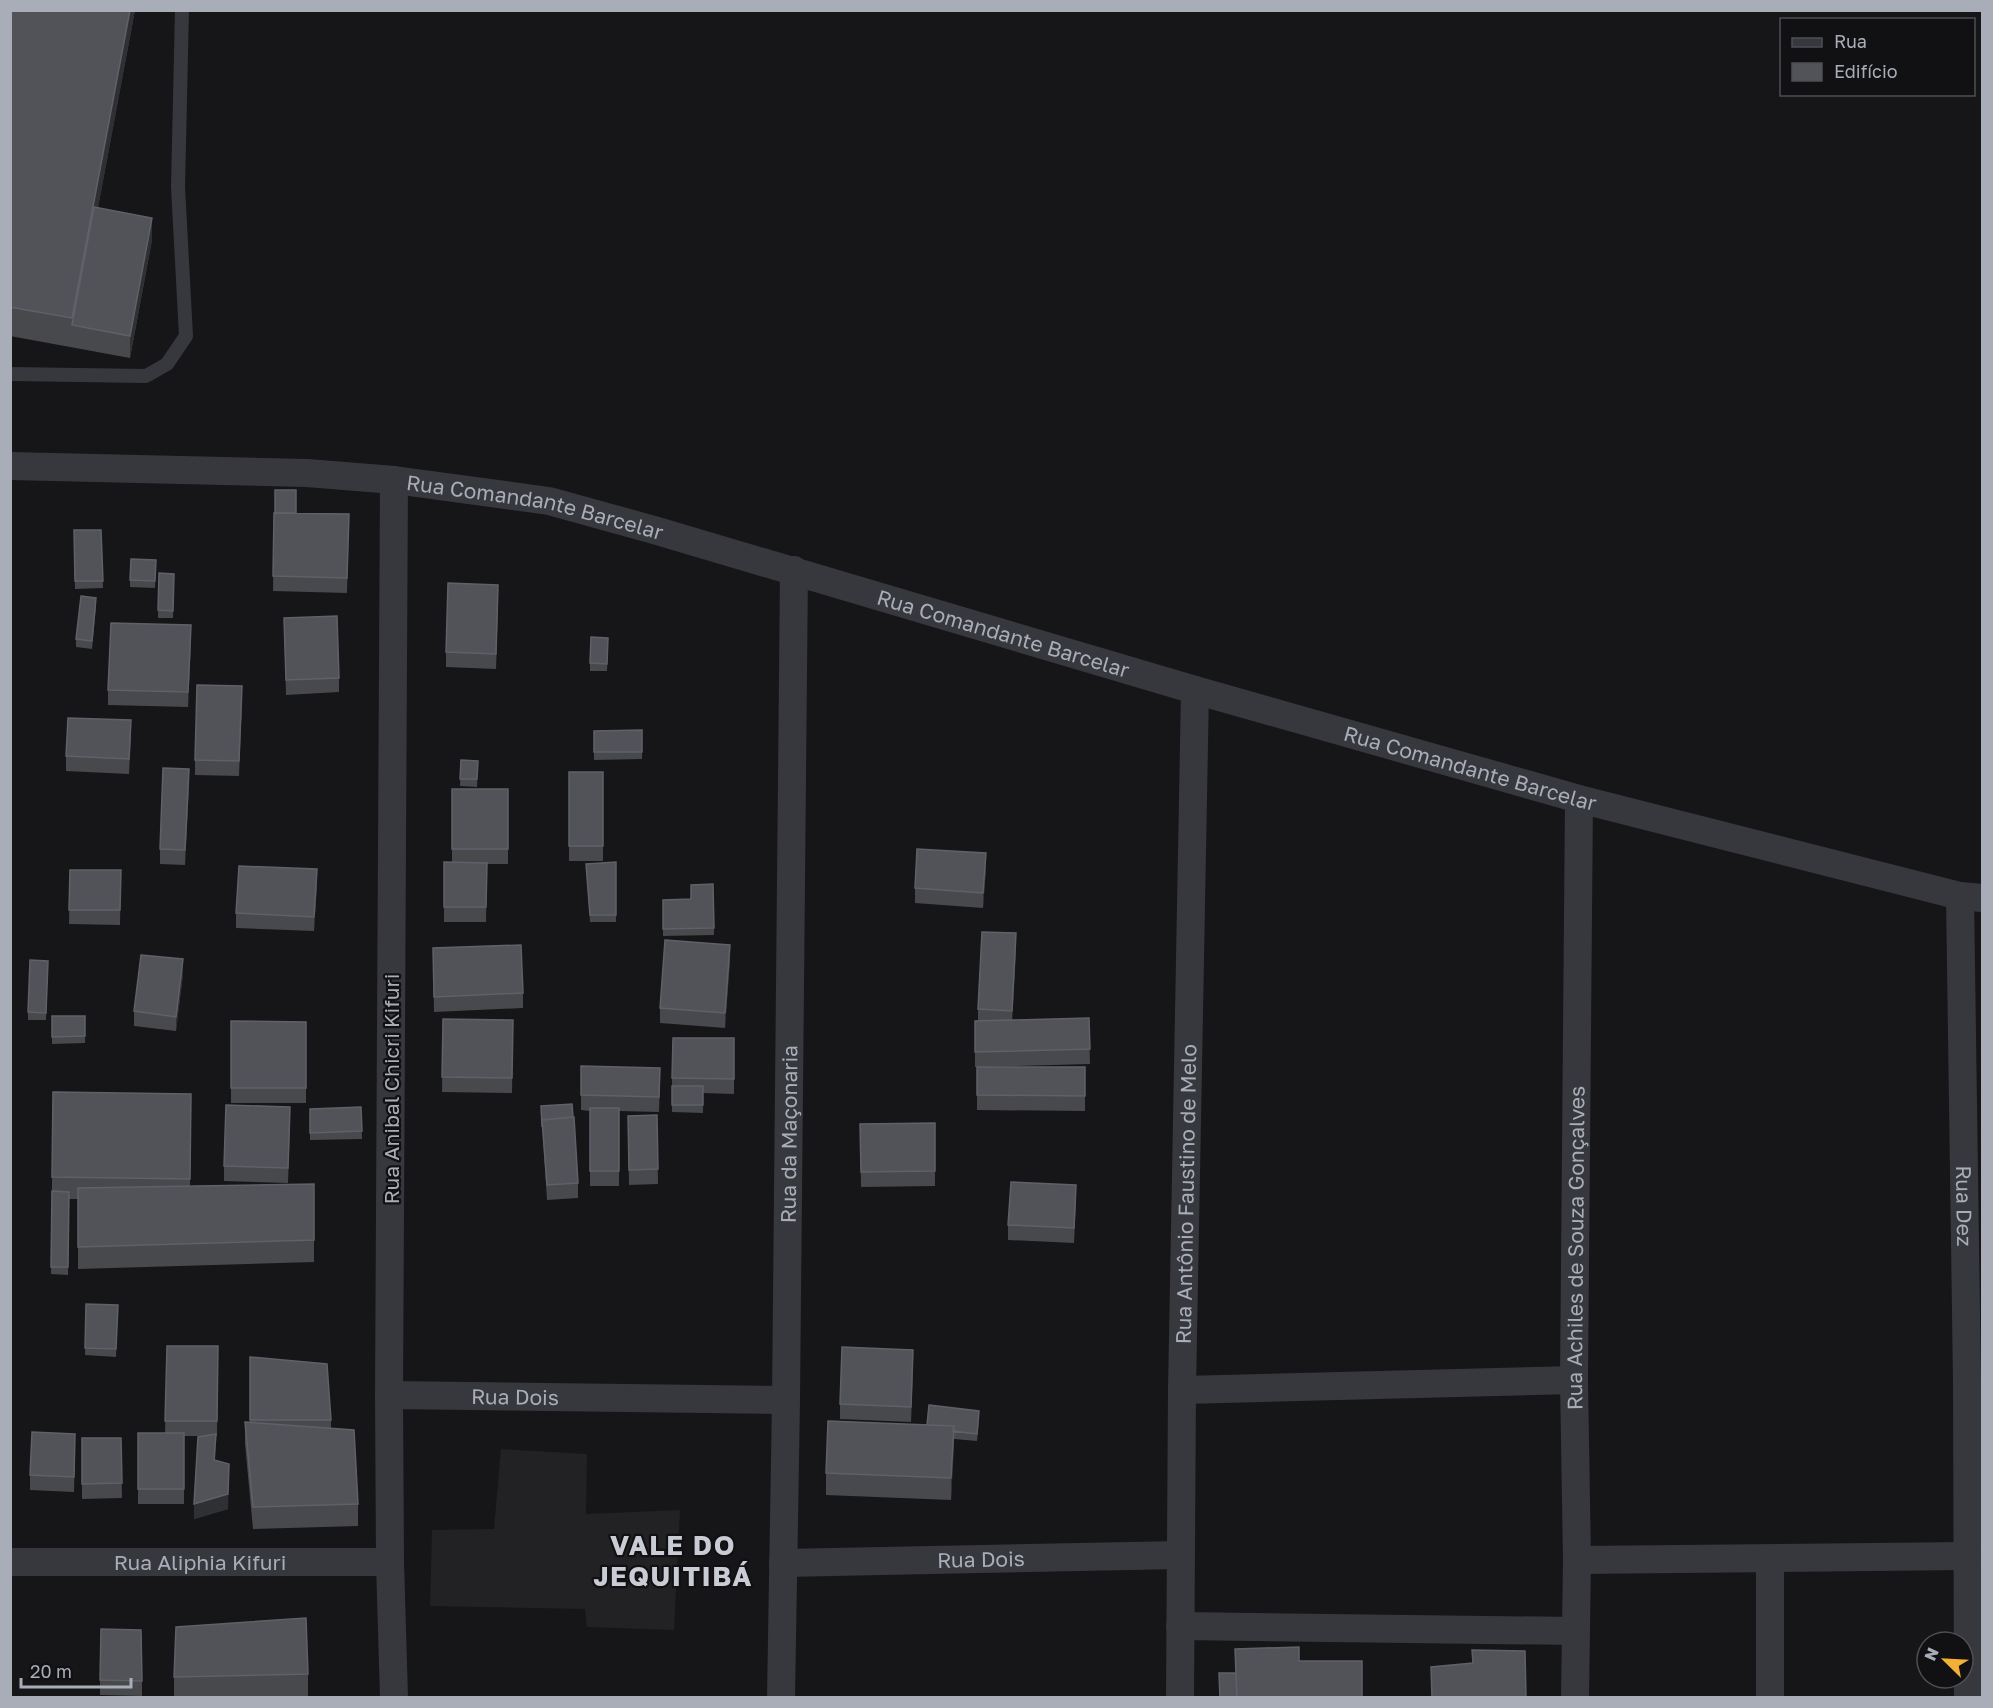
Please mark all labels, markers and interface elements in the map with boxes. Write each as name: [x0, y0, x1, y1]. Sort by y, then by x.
legend: [1780, 18, 1975, 96]
text: Rua: [1834, 30, 1867, 52]
text: Edifício: [1834, 60, 1898, 82]
street label: Rua Comandante Barcelar: [405, 469, 666, 545]
street label: Rua Comandante Barcelar: [874, 584, 1133, 683]
street label: Rua Comandante Barcelar: [1341, 720, 1599, 816]
street label: Rua Anibal Chicri Kifuri: [378, 974, 404, 1204]
street label: Rua Antônio Faustino de Melo: [1170, 1044, 1201, 1344]
street label: Rua da Maçonaria: [775, 1045, 802, 1223]
street label: Rua Achiles de Souza Gonçalves: [1561, 1086, 1590, 1410]
street label: Rua Dez: [1951, 1165, 1978, 1247]
street label: Rua Dois: [471, 1383, 559, 1410]
district label: VALE DO JEQUITIBÁ: [593, 1529, 753, 1592]
street label: Rua Dois: [937, 1545, 1025, 1573]
street label: Rua Aliphia Kifuri: [114, 1549, 286, 1575]
north arrow: [1915, 1630, 1975, 1690]
text: N: [1920, 1644, 1943, 1664]
scale bar: [21, 1651, 130, 1689]
text: 20 m: [30, 1660, 72, 1682]

